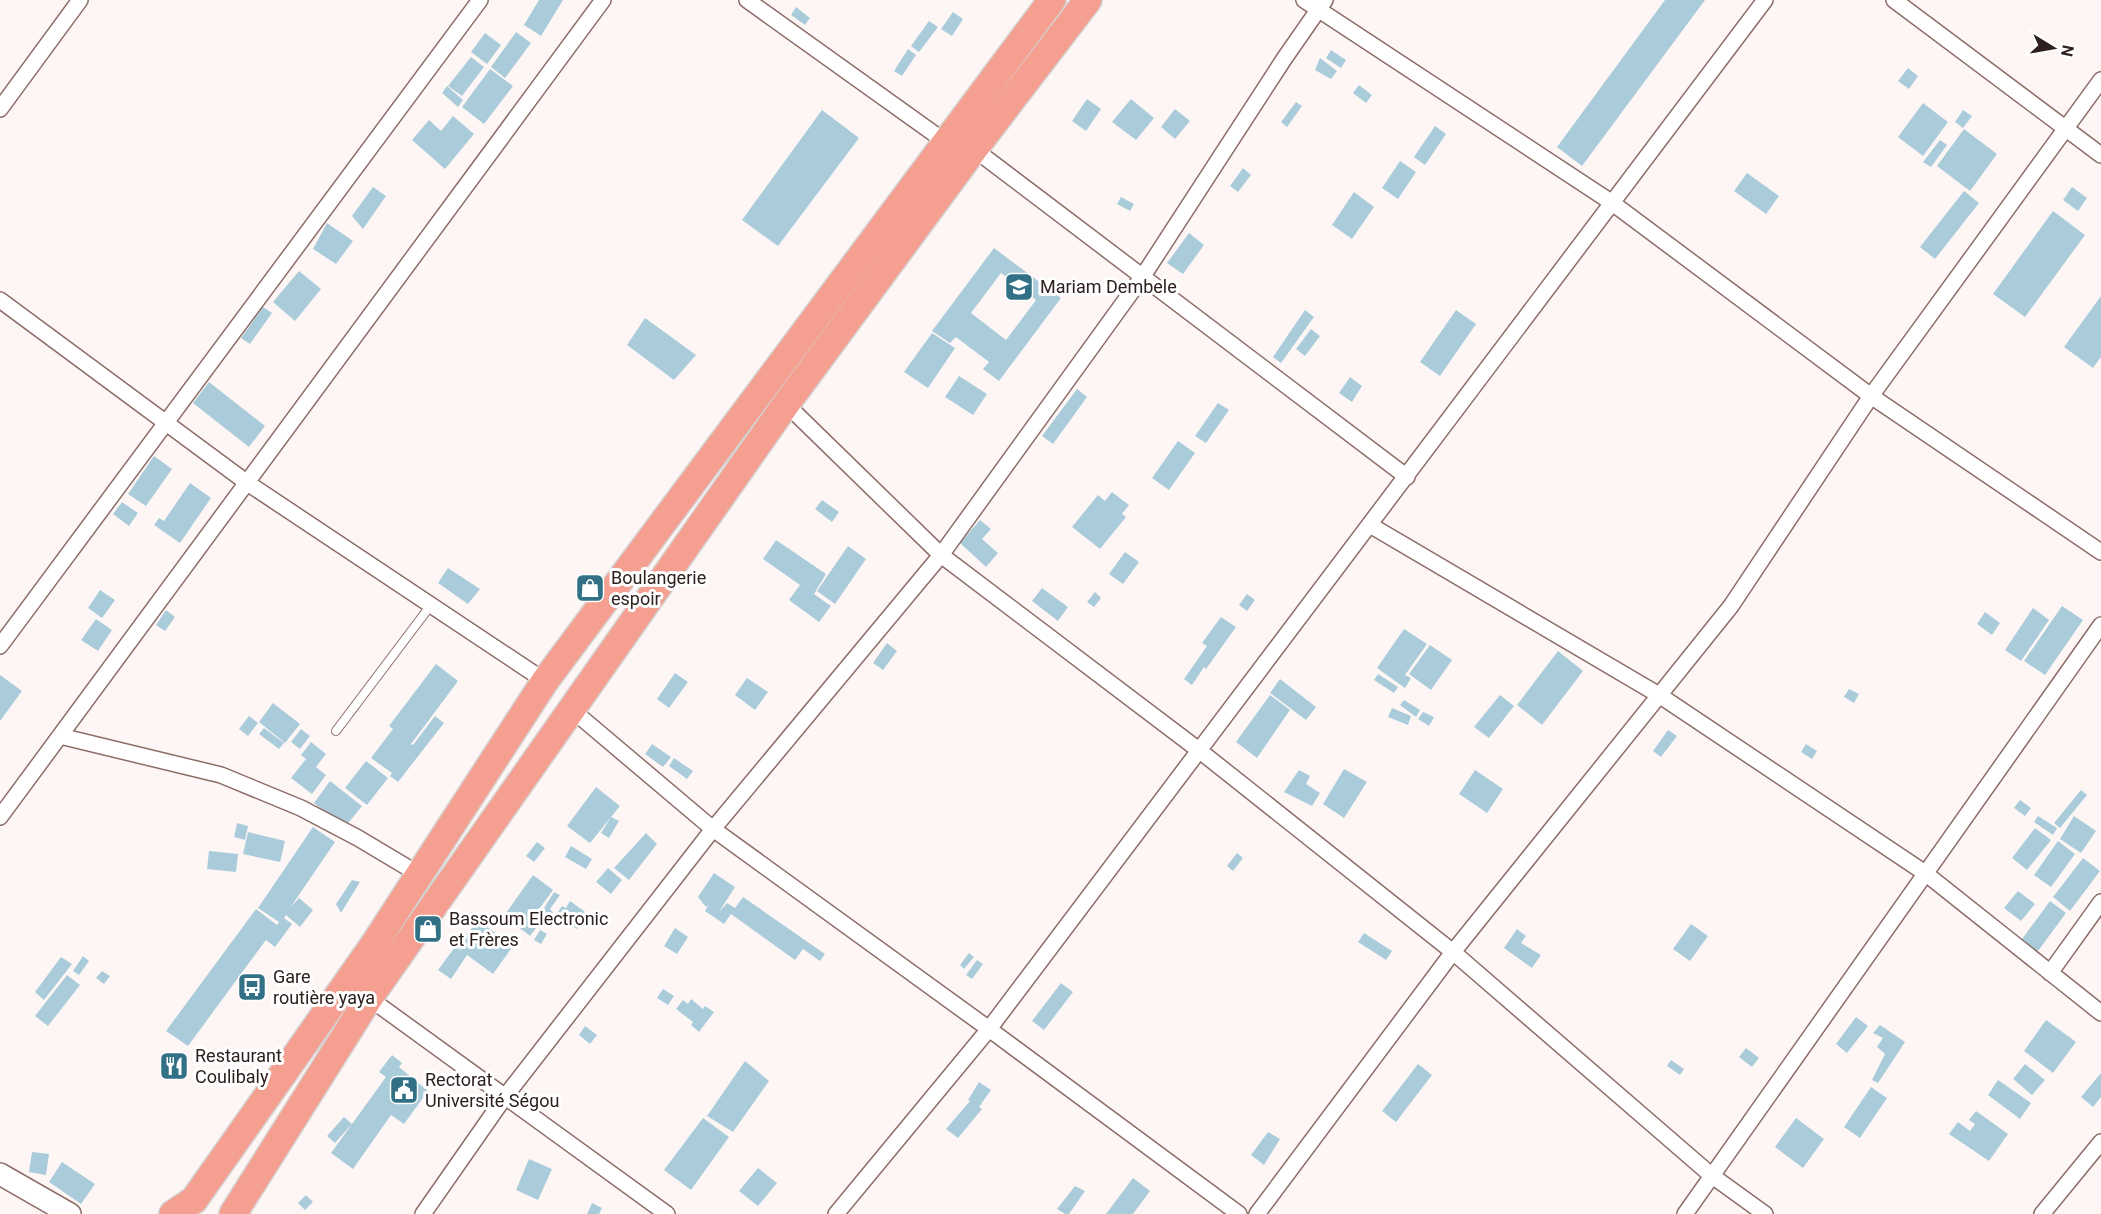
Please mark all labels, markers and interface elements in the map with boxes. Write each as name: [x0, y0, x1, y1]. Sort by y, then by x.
north arrow: [2023, 18, 2083, 78]
text: N: [2057, 43, 2078, 58]
school or university icon: Mariam Dembele: [1003, 271, 1035, 303]
place label: Mariam Dembele: [1040, 276, 1177, 297]
place label: Boulangerie espoir: [611, 567, 706, 609]
shop icon: Boulangerie espoir: [574, 572, 606, 604]
place label: Bassoum Electronic et Frères: [449, 908, 608, 950]
shop icon: Bassoum Electronic et Frères: [412, 913, 444, 945]
place label: Gare routière yaya: [273, 966, 375, 1008]
bus stop icon: Gare routière yaya: [236, 971, 268, 1003]
place label: Restaurant Coulibaly: [195, 1045, 282, 1087]
restaurant icon: Restaurant Coulibaly: [158, 1050, 190, 1082]
place label: Rectorat Université Ségou: [425, 1069, 559, 1111]
public building icon: Rectorat Université Ségou: [388, 1074, 420, 1106]

